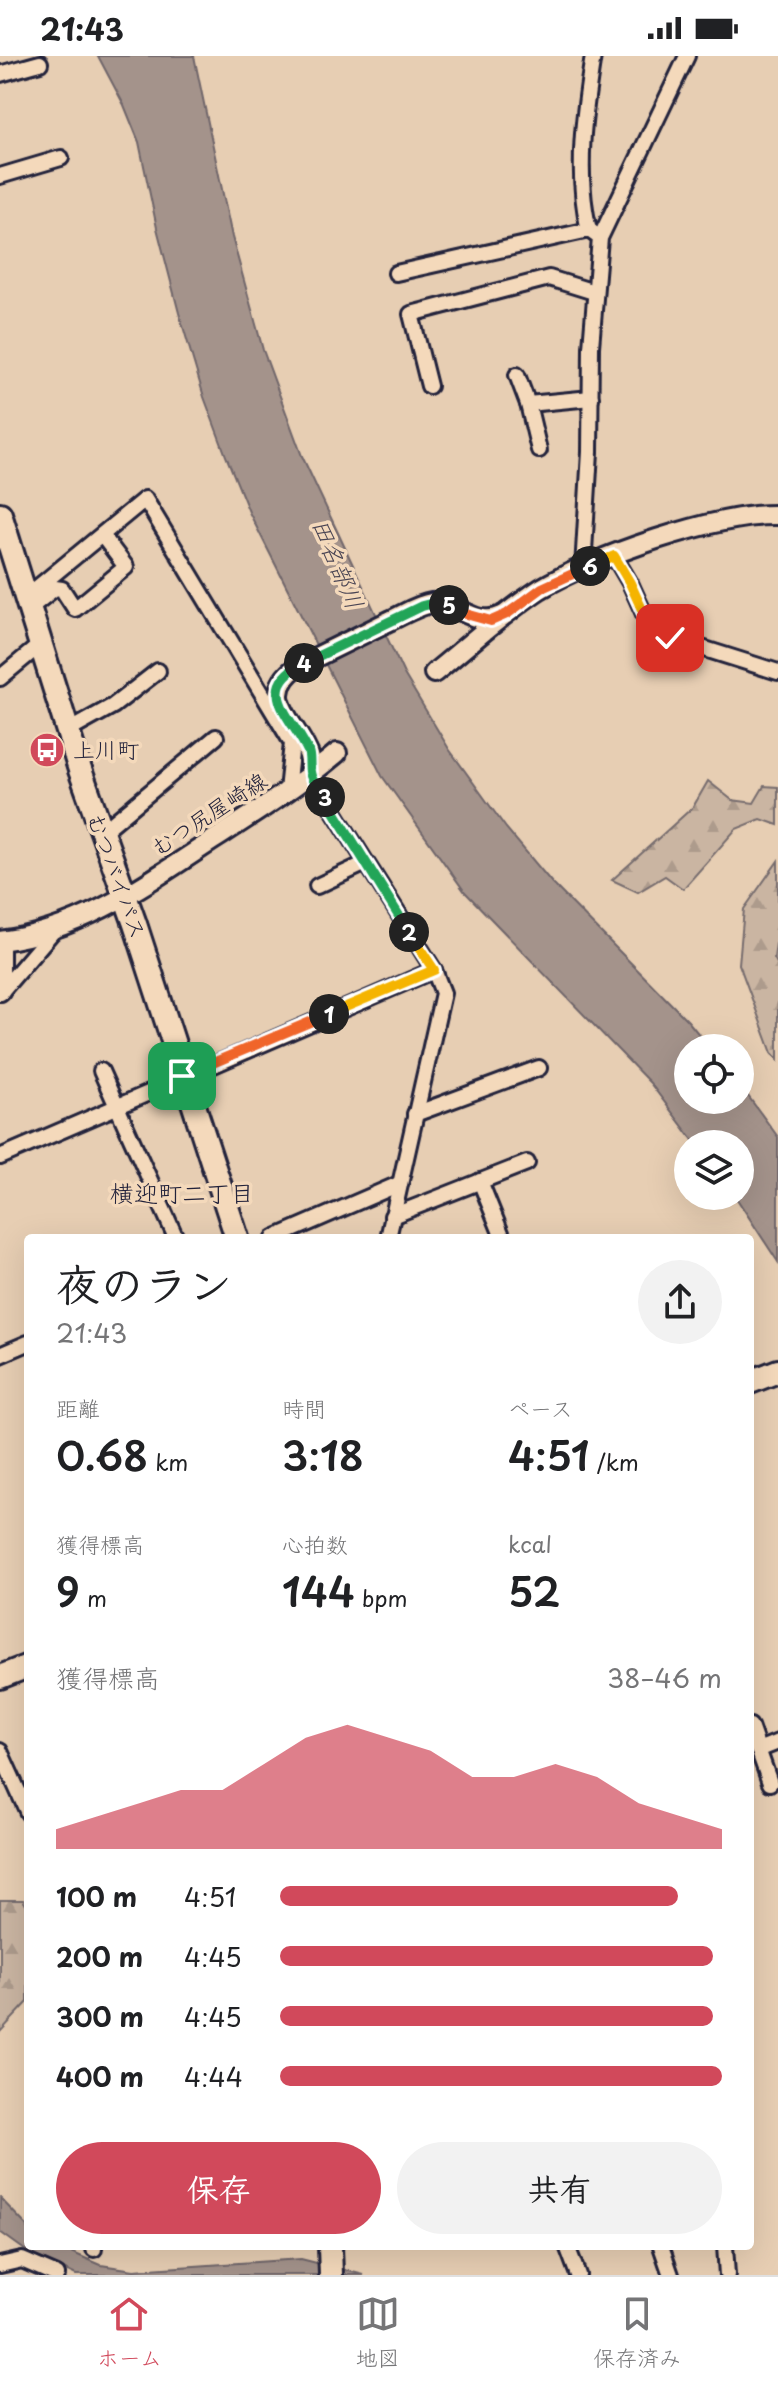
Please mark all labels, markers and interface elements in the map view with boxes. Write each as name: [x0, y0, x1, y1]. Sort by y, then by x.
text: 21:43: [40, 6, 124, 51]
water label: 田名部川: [304, 512, 374, 614]
pin: 6: [570, 546, 610, 586]
text: 6: [582, 549, 598, 582]
pin: 5: [429, 585, 469, 625]
text: 5: [442, 588, 456, 621]
pin: [636, 604, 704, 672]
icon: check: [648, 616, 692, 660]
pin: 4: [284, 643, 324, 683]
text: 4: [297, 646, 311, 679]
bus stop icon: 上川町: [28, 731, 66, 769]
place label: 上川町: [73, 732, 139, 765]
street label: むつ尻屋崎線: [144, 763, 273, 863]
pin: 3: [305, 777, 345, 817]
text: 3: [318, 780, 332, 813]
street label: むつバイパス: [80, 808, 156, 943]
pin: 2: [389, 912, 429, 952]
text: 2: [401, 915, 417, 948]
pin: 1: [309, 994, 349, 1034]
text: 1: [324, 997, 334, 1030]
map controls: [674, 1034, 754, 1210]
button: locate: [674, 1034, 754, 1114]
pin: [148, 1042, 216, 1110]
icon: arrive: [160, 1054, 204, 1098]
button: layers: [674, 1130, 754, 1210]
district label: 横迎町二丁目: [110, 1174, 254, 1210]
text: 夜のラン: [56, 1250, 232, 1316]
button: share: [638, 1260, 722, 1344]
text: 21:43: [56, 1313, 127, 1352]
text: 距離: [56, 1391, 100, 1424]
text: 時間: [282, 1391, 326, 1424]
text: ペース: [508, 1391, 573, 1424]
text: 0.68: [56, 1424, 148, 1485]
text: 3:18: [282, 1424, 364, 1485]
text: 4:51: [508, 1424, 590, 1485]
text: km: [148, 1445, 188, 1478]
text: /km: [590, 1445, 639, 1478]
text: 獲得標高: [56, 1527, 144, 1560]
text: 心拍数: [282, 1527, 348, 1560]
text: kcal: [508, 1527, 552, 1560]
text: 9: [56, 1560, 80, 1621]
text: 144: [282, 1560, 355, 1621]
text: 52: [508, 1560, 560, 1621]
text: m: [80, 1581, 107, 1614]
text: bpm: [355, 1581, 408, 1614]
text: 獲得標高: [56, 1658, 160, 1697]
text: 38–46 m: [607, 1658, 722, 1697]
text: 100 m: [56, 1877, 137, 1916]
text: 4:51: [184, 1877, 236, 1916]
text: 200 m: [56, 1937, 143, 1976]
text: 4:45: [184, 1937, 242, 1976]
text: 300 m: [56, 1997, 144, 2036]
text: 4:45: [184, 1997, 242, 2036]
text: 400 m: [56, 2057, 144, 2096]
text: 4:44: [184, 2057, 243, 2096]
button: 保存: [56, 2142, 381, 2234]
button: 共有: [397, 2142, 722, 2234]
tab: ホーム: [97, 2292, 162, 2373]
tab: 地図: [356, 2292, 400, 2373]
tab: 保存済み: [593, 2292, 681, 2373]

